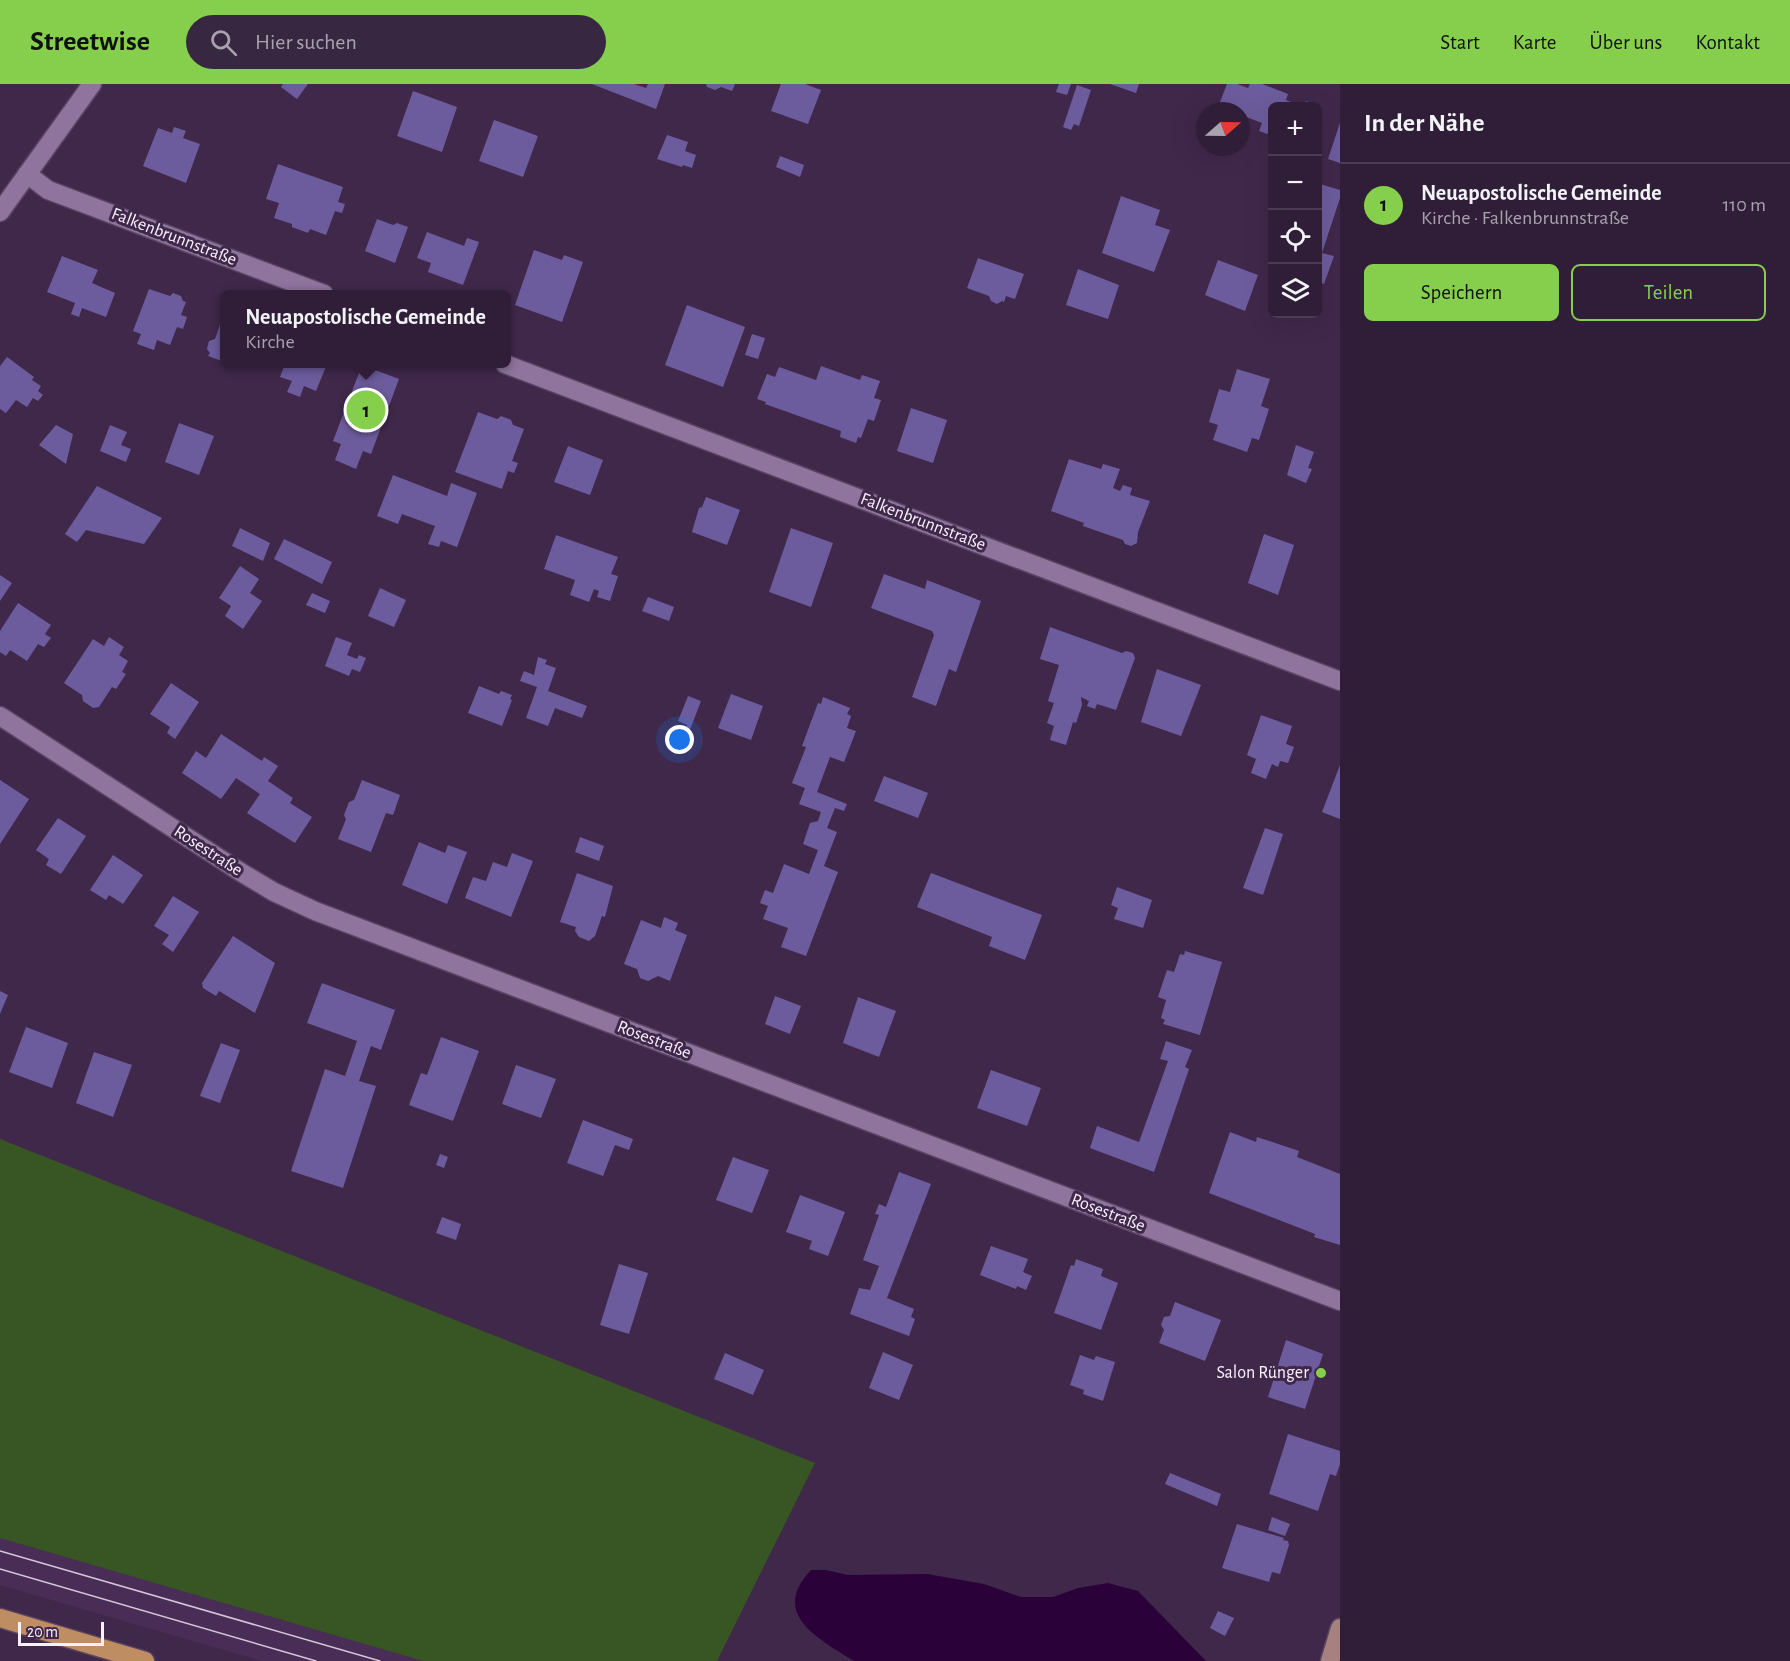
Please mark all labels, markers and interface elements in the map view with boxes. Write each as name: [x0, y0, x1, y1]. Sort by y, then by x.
search box: [186, 15, 606, 69]
icon: search: [207, 26, 240, 59]
text: Streetwise: [30, 28, 150, 56]
text: Hier suchen: [255, 31, 357, 53]
text: Start: [1440, 32, 1480, 53]
text: Karte: [1513, 32, 1556, 53]
text: Über uns: [1589, 32, 1662, 53]
text: Kontakt: [1695, 32, 1760, 53]
north arrow: [1196, 102, 1250, 156]
map controls: [1268, 102, 1322, 318]
button: +: [1268, 102, 1322, 156]
text: In der Nähe: [1364, 110, 1484, 136]
button: −: [1268, 156, 1322, 210]
text: Neuapostolische Gemeinde: [1421, 182, 1662, 204]
text: 1: [1380, 195, 1387, 215]
text: 110 m: [1722, 195, 1766, 215]
street label: Falkenbrunnstraße: [109, 205, 239, 269]
text: Kirche · Falkenbrunnstraße: [1421, 208, 1629, 228]
button: locate: [1268, 210, 1322, 264]
button: layers: [1268, 264, 1322, 318]
button: Speichern: [1364, 264, 1559, 321]
button: Teilen: [1571, 264, 1766, 321]
popup: [220, 290, 511, 368]
text: Neuapostolische Gemeinde: [245, 306, 486, 328]
text: Kirche: [245, 332, 295, 352]
pin: 1: [346, 388, 386, 432]
street label: Falkenbrunnstraße: [858, 490, 988, 554]
your location: [665, 725, 694, 754]
street label: Rosestraße: [170, 822, 246, 880]
street label: Rosestraße: [614, 1018, 694, 1062]
street label: Rosestraße: [1068, 1191, 1148, 1235]
place label: Salon Rünger: [1216, 1364, 1309, 1382]
marker: Salon Rünger: [1314, 1366, 1328, 1380]
scale bar: [18, 1619, 104, 1646]
text: 20 m: [27, 1624, 58, 1640]

